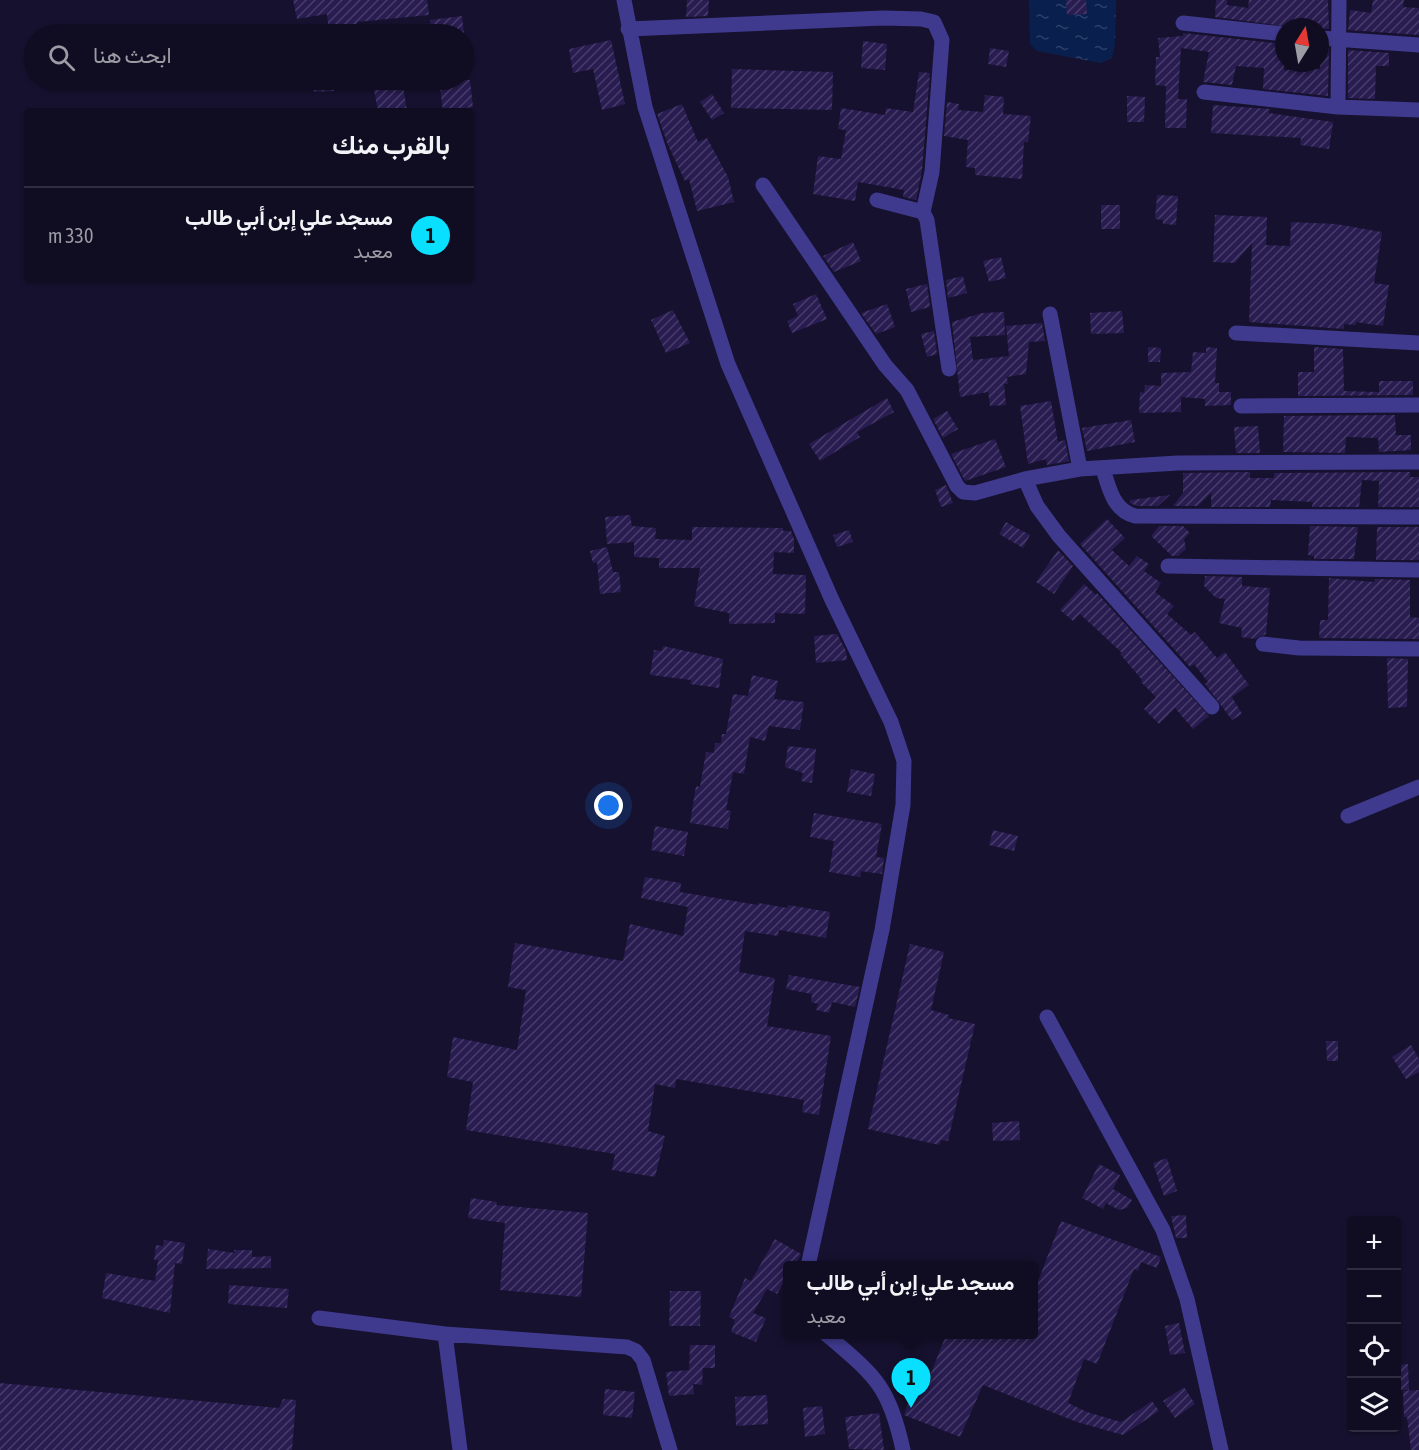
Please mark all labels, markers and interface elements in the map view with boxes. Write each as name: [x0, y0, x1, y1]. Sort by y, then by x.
north arrow: [1275, 18, 1329, 72]
search box: [24, 24, 474, 90]
icon: search: [45, 41, 78, 74]
text: ابحث هنا: [93, 42, 172, 68]
text: بالقرب منك: [332, 130, 450, 160]
text: مسجد علي إبن أبي طالب: [185, 204, 393, 230]
text: 330 m: [48, 224, 93, 247]
text: 1: [426, 224, 435, 247]
text: معبد: [353, 239, 393, 262]
your location: [594, 791, 623, 820]
map controls: [1347, 1216, 1401, 1432]
button: +: [1347, 1216, 1401, 1270]
popup: [783, 1261, 1038, 1339]
text: مسجد علي إبن أبي طالب: [807, 1269, 1014, 1295]
button: −: [1347, 1270, 1401, 1324]
text: معبد: [807, 1304, 846, 1327]
button: locate: [1347, 1324, 1401, 1378]
pin: 1: [892, 1358, 930, 1408]
button: layers: [1347, 1378, 1401, 1432]

